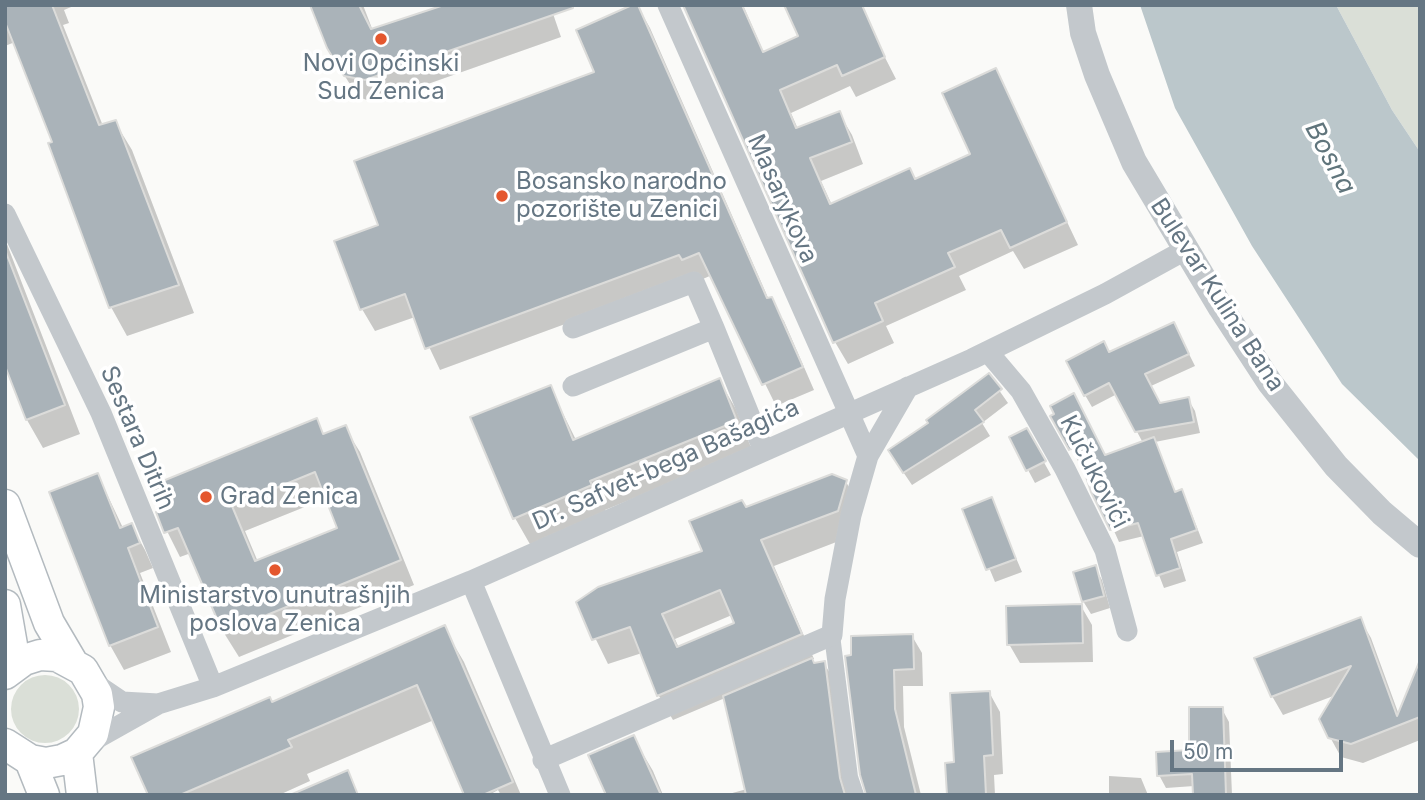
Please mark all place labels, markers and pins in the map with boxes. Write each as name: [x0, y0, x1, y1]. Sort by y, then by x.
marker: Novi Općinski Sud Zenica: [373, 31, 389, 47]
place label: Novi Općinski Sud Zenica: [303, 50, 459, 106]
place label: Bosansko narodno pozorište u Zenici: [516, 168, 727, 224]
marker: Bosansko narodno pozorište u Zenici: [494, 188, 510, 204]
place label: Grad Zenica: [220, 483, 358, 511]
marker: Grad Zenica: [198, 489, 214, 505]
marker: Ministarstvo unutrašnjih poslova Zenica: [267, 562, 283, 578]
place label: Ministarstvo unutrašnjih poslova Zenica: [139, 582, 411, 638]

